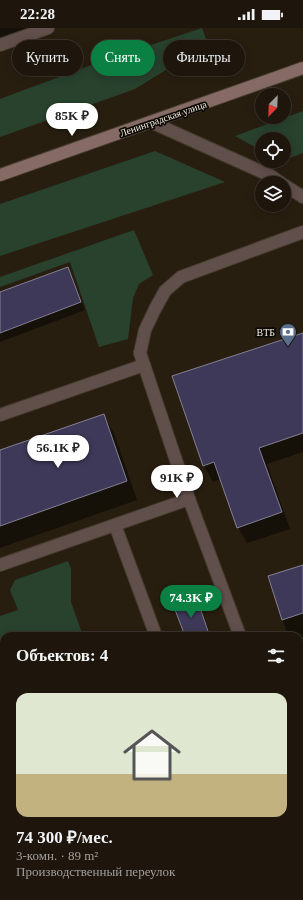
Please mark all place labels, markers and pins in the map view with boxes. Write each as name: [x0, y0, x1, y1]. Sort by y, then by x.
pin: 85K ₽: [44, 103, 100, 137]
bank icon: ВТБ: [278, 322, 298, 347]
place label: ВТБ: [257, 327, 275, 338]
pin: 56.1K ₽: [21, 435, 95, 469]
pin: 91K ₽: [149, 465, 205, 499]
pin: 74.3K ₽: [154, 585, 228, 619]

